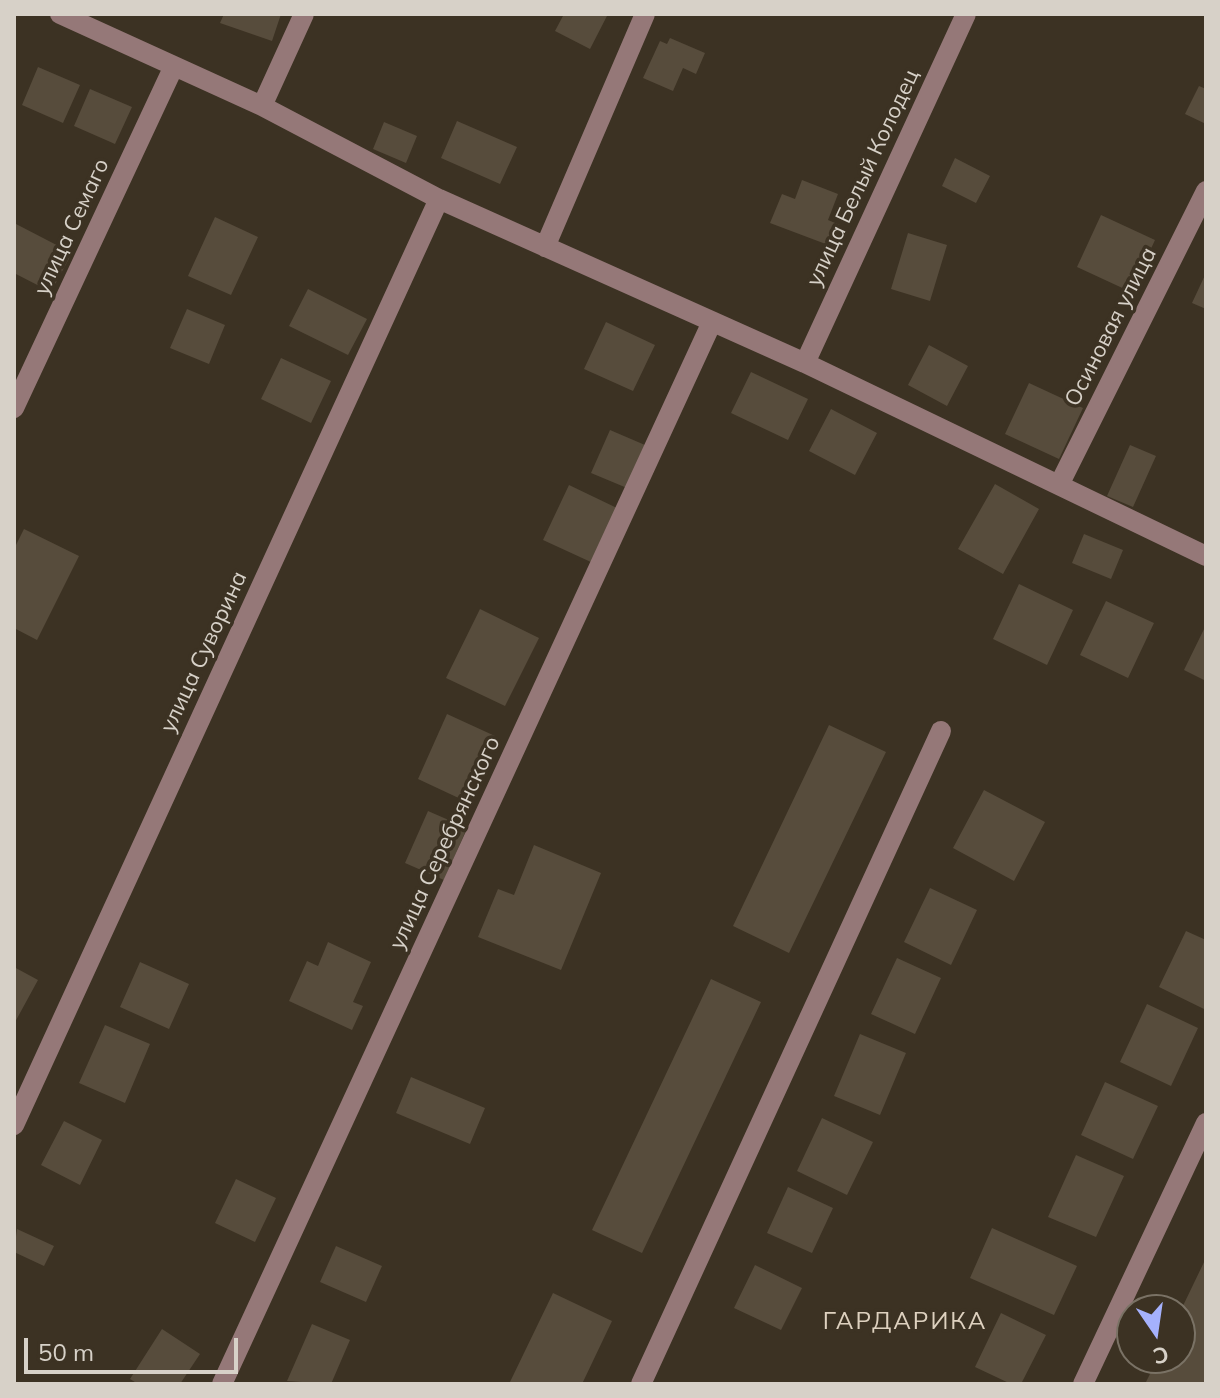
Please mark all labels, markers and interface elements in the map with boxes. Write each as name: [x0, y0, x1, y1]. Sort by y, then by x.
street label: улица Белый Колодец: [801, 65, 925, 291]
street label: улица Семаго: [29, 155, 115, 299]
street label: Осиновая улица: [1060, 243, 1162, 411]
street label: улица Суворина: [155, 567, 253, 737]
street label: улица Серебрянского: [384, 732, 506, 954]
north arrow: [1116, 1294, 1196, 1374]
district label: ГАРДАРИКА: [823, 1308, 987, 1336]
scale bar: [28, 1322, 242, 1372]
text: 50 m: [38, 1337, 94, 1367]
text: С: [1150, 1340, 1171, 1371]

